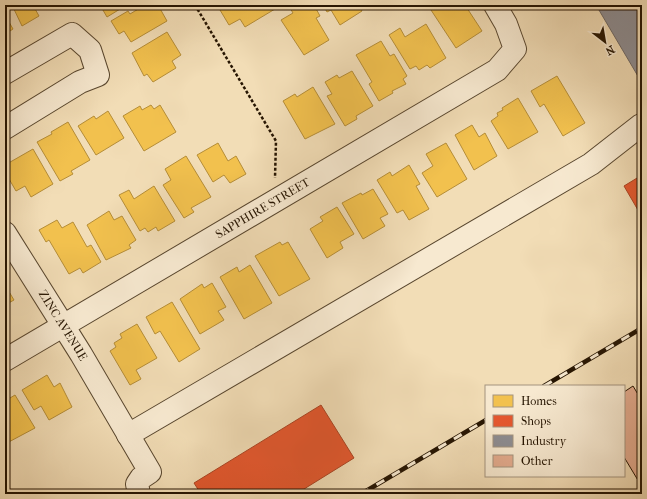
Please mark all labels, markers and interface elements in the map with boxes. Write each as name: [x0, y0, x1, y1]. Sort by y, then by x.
north arrow: [585, 22, 625, 62]
text: N: [602, 42, 617, 58]
street label: SAPPHIRE STREET: [213, 175, 313, 241]
street label: ZINC AVENUE: [36, 288, 90, 363]
legend: [485, 385, 625, 477]
text: Homes: [521, 394, 557, 408]
text: Shops: [521, 414, 551, 428]
text: Industry: [521, 434, 567, 448]
text: Other: [521, 454, 553, 468]

